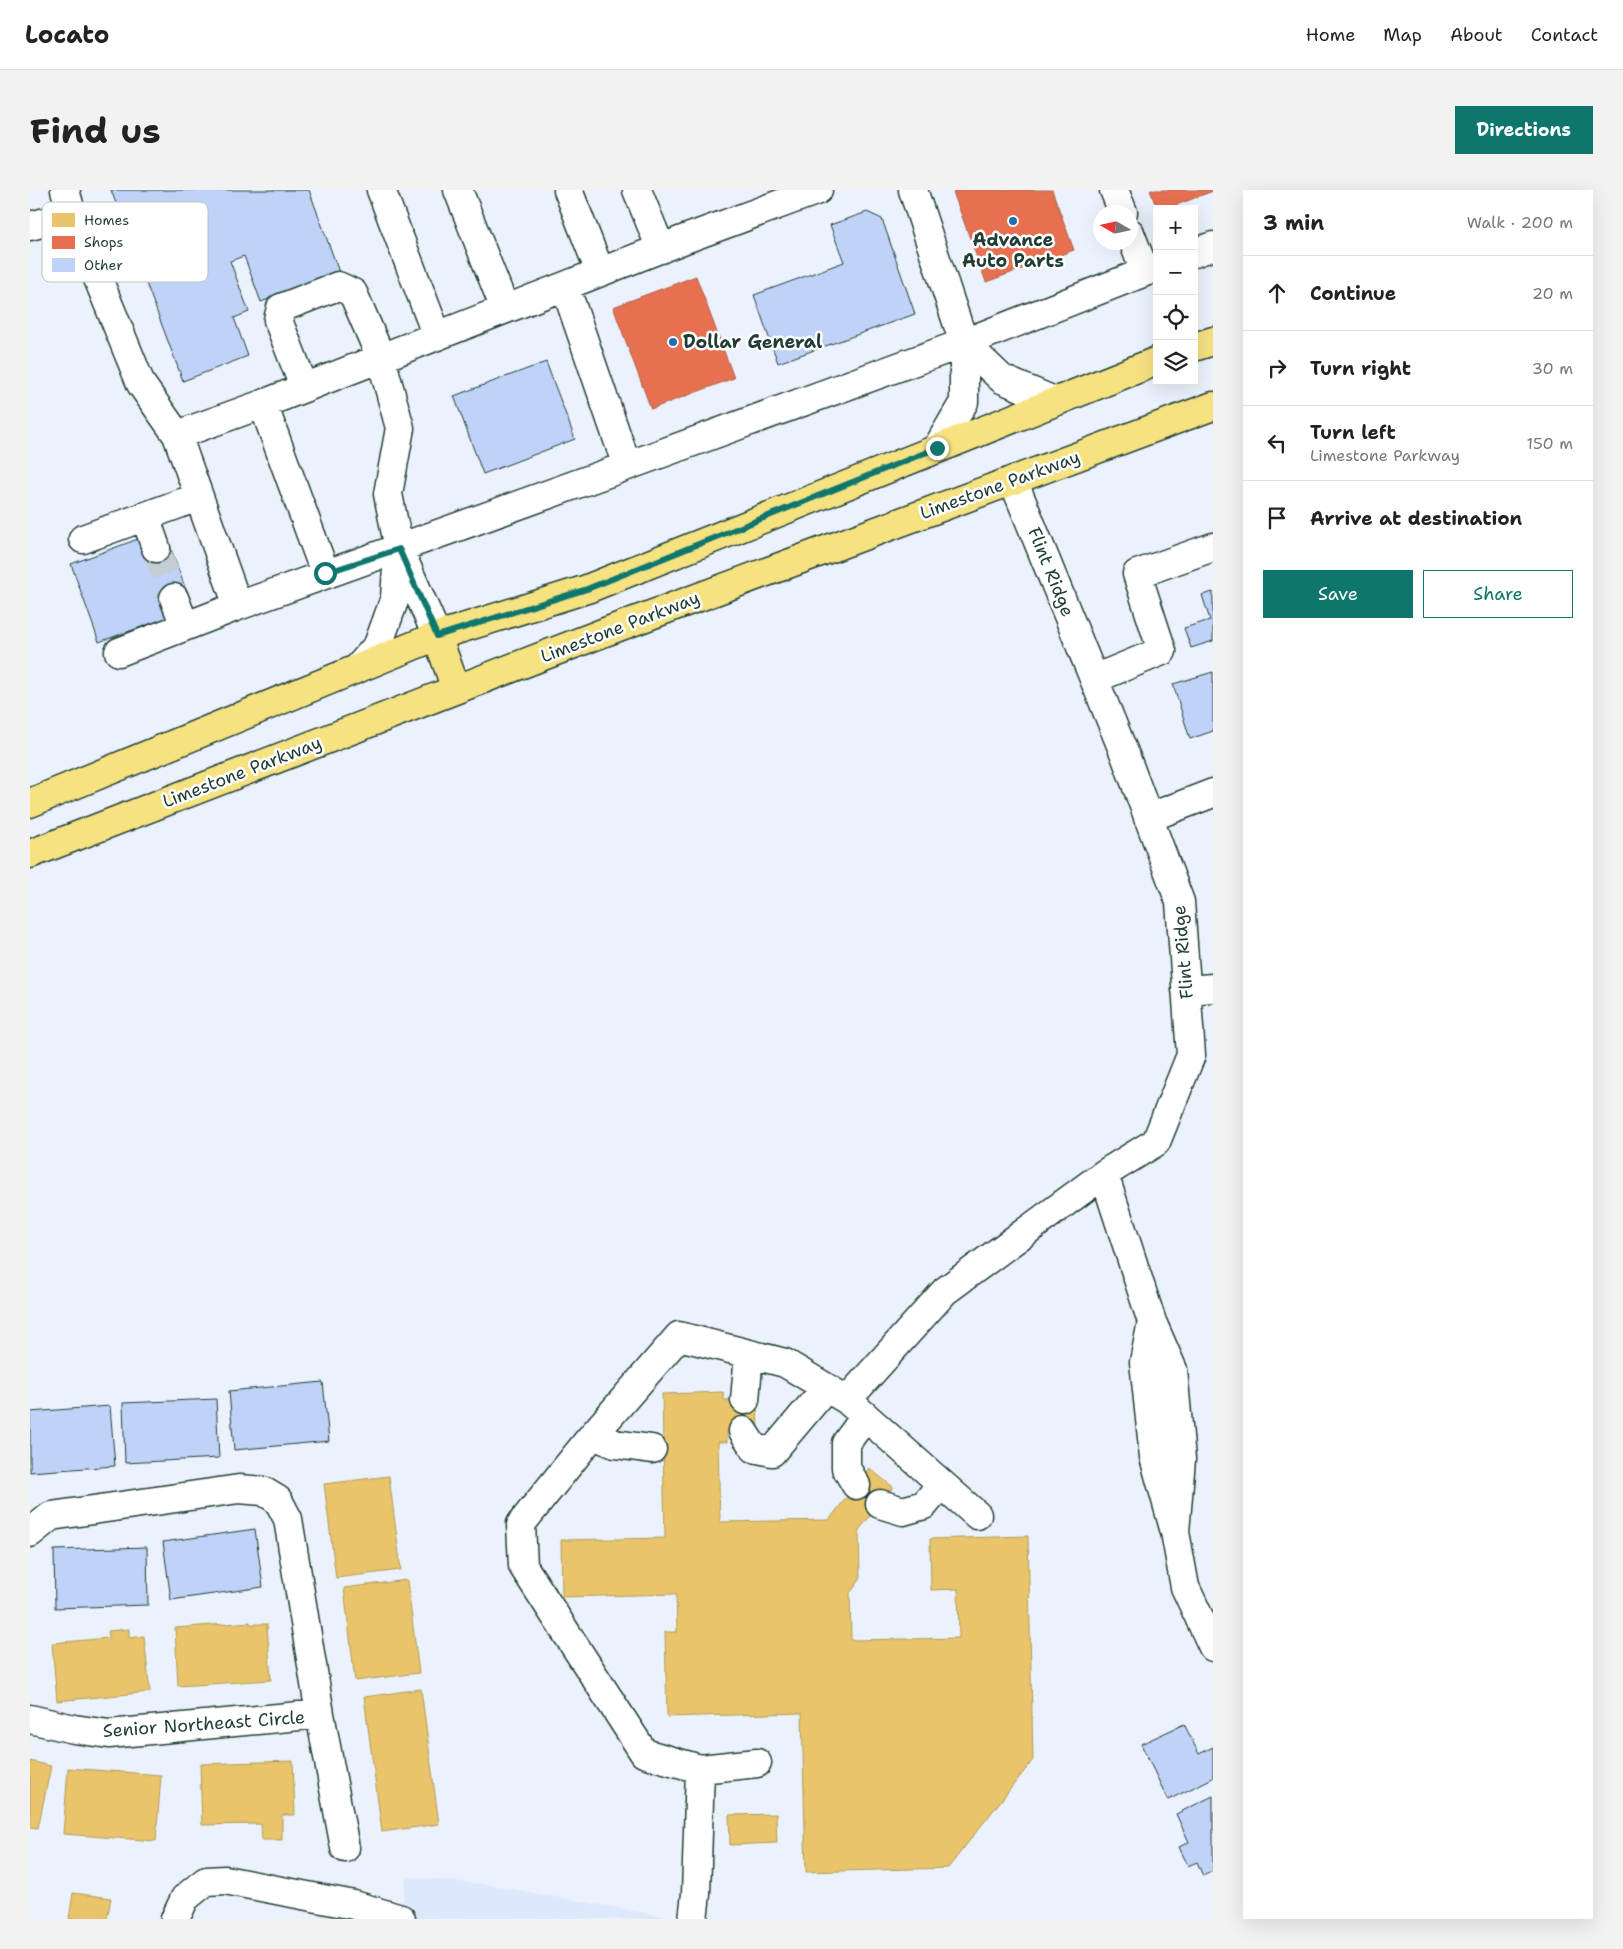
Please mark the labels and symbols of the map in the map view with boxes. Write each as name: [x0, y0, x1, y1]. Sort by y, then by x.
legend: [42, 202, 208, 282]
north arrow: [1093, 205, 1138, 250]
text: Homes: [84, 211, 129, 229]
marker: Advance Auto Parts: [1007, 215, 1019, 227]
place label: Advance Auto Parts: [962, 228, 1064, 273]
text: Shops: [84, 233, 123, 251]
text: Other: [84, 256, 123, 274]
place label: Dollar General: [683, 330, 822, 354]
marker: Dollar General: [667, 336, 679, 348]
route end: [926, 437, 949, 460]
street label: Limestone Parkway: [917, 445, 1083, 525]
street label: Flint Ridge: [1022, 524, 1080, 620]
route start: [314, 562, 337, 585]
street label: Limestone Parkway: [537, 586, 703, 668]
street label: Limestone Parkway: [159, 731, 325, 813]
street label: Flint Ridge: [1167, 904, 1199, 1000]
street label: Senior Northeast Circle: [102, 1705, 306, 1743]

